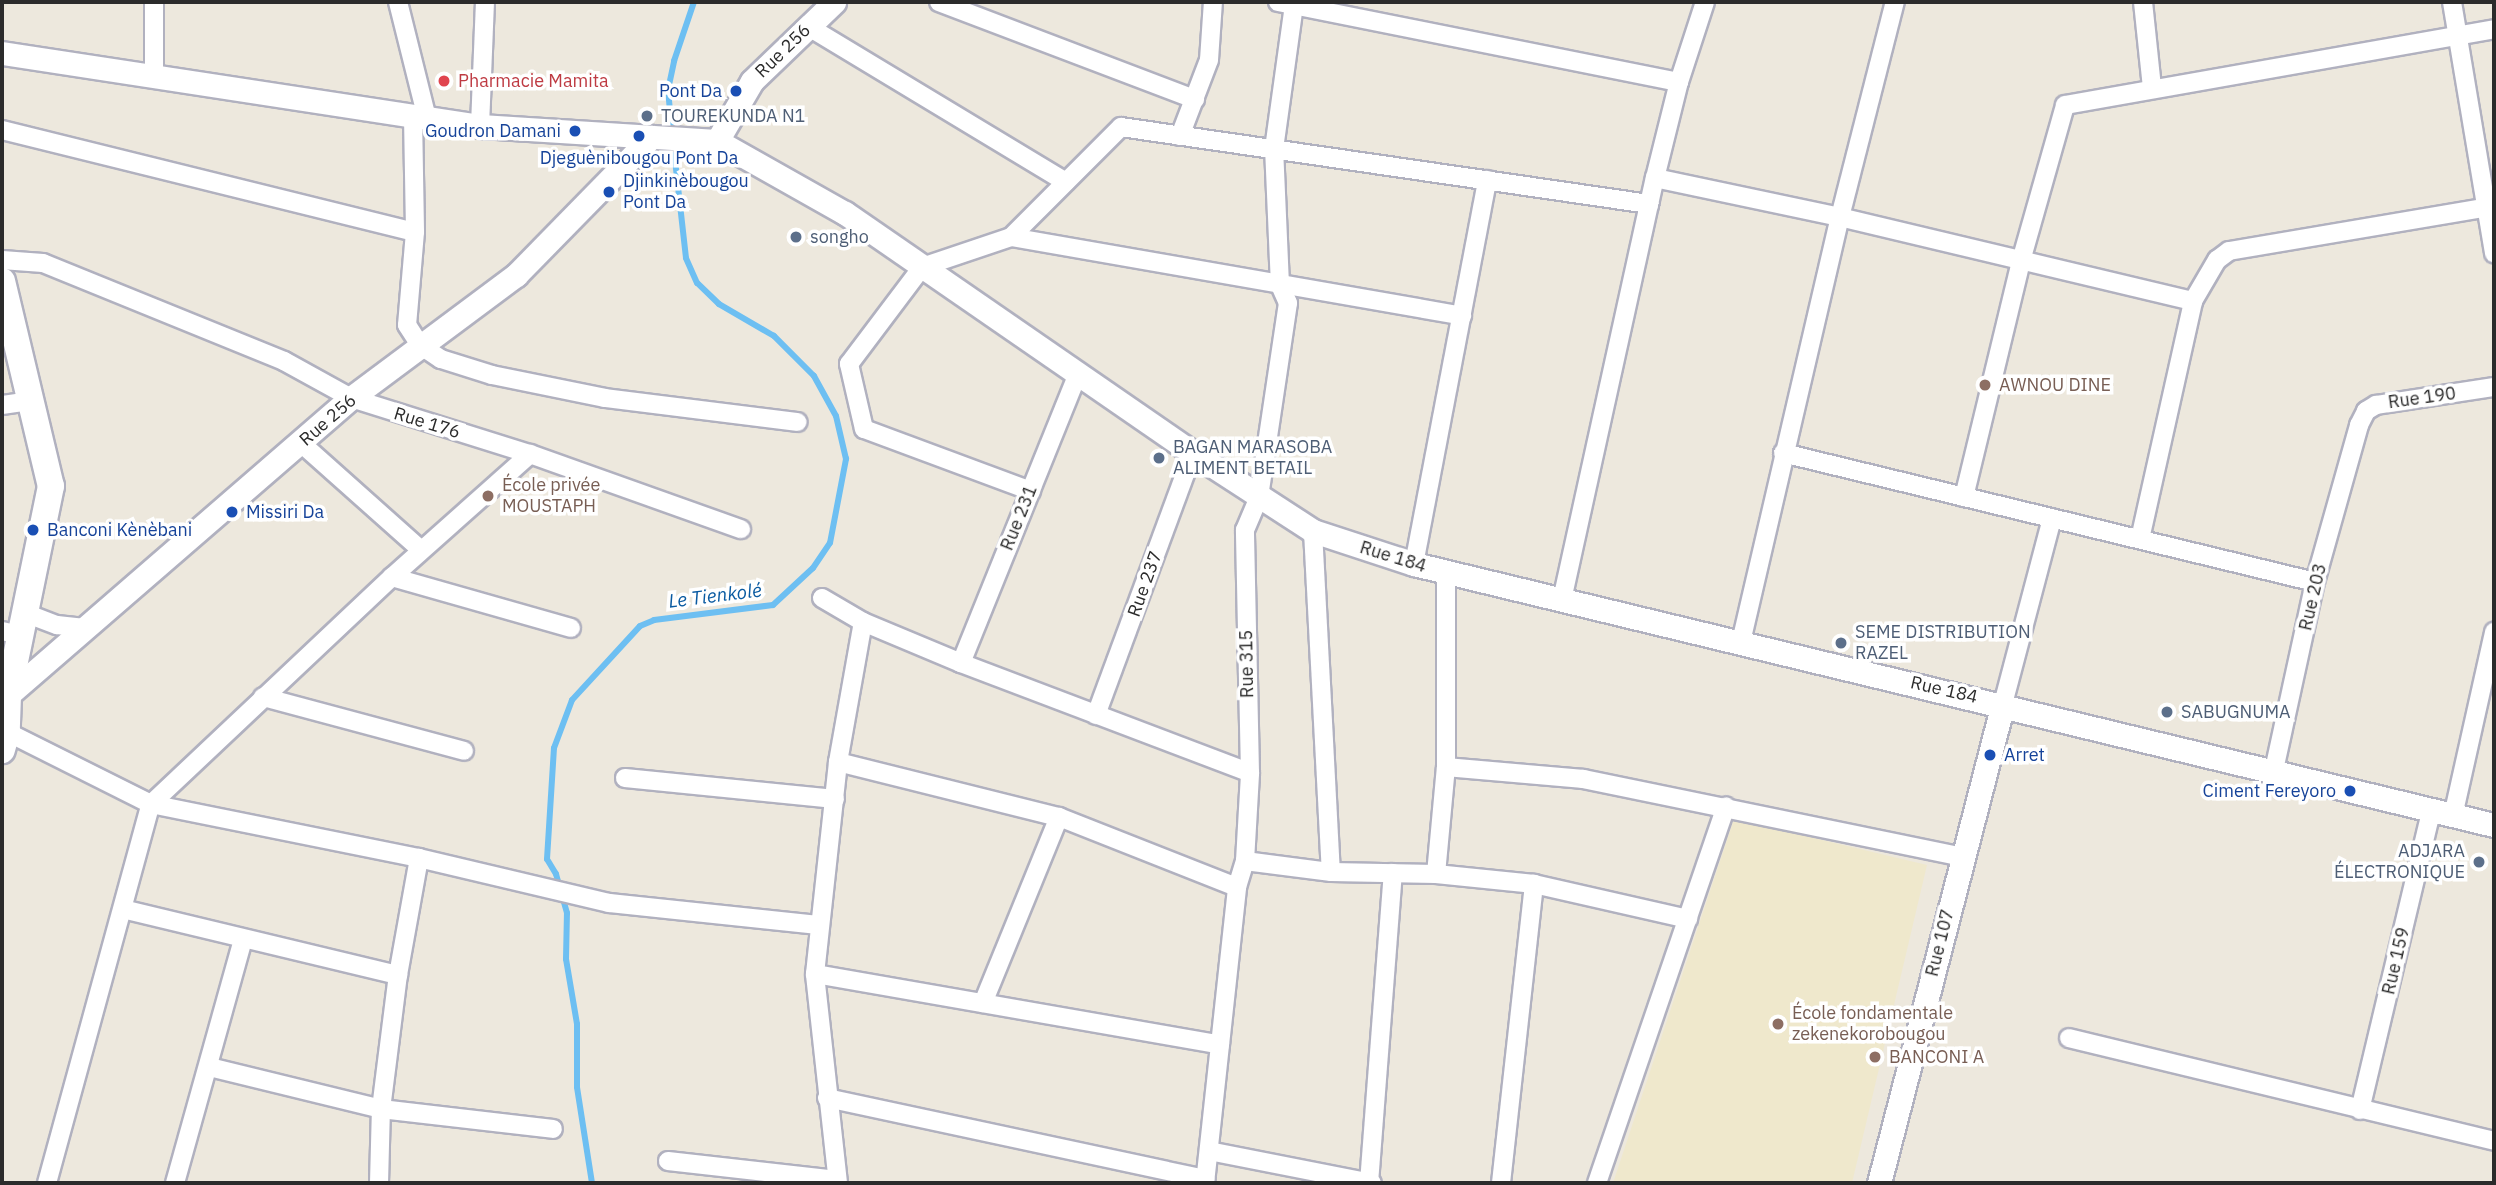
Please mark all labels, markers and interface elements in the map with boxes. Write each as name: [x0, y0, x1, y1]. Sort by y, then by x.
street label: Rue 256: [751, 20, 815, 82]
place label: Pharmacie Mamita: [458, 70, 609, 92]
marker: Pharmacie Mamita: [436, 73, 452, 89]
place label: Pont Da: [659, 80, 722, 102]
marker: Pont Da: [728, 83, 744, 99]
place label: TOUREKUNDA N1: [661, 105, 805, 127]
marker: TOUREKUNDA N1: [639, 108, 655, 124]
place label: Goudron Damani: [425, 120, 561, 142]
marker: Goudron Damani: [567, 123, 583, 139]
marker: Djeguènibougou Pont Da: [631, 128, 647, 144]
place label: Djeguènibougou Pont Da: [540, 147, 738, 169]
place label: Djinkinèbougou Pont Da: [623, 171, 749, 214]
marker: Djinkinèbougou Pont Da: [601, 184, 617, 200]
place label: songho: [810, 226, 869, 248]
marker: songho: [788, 229, 804, 245]
place label: AWNOU DINE: [1999, 374, 2111, 396]
marker: AWNOU DINE: [1977, 377, 1993, 393]
street label: Rue 190: [2387, 383, 2457, 413]
street label: Rue 256: [295, 389, 361, 451]
street label: Rue 176: [391, 403, 463, 443]
place label: BAGAN MARASOBA ALIMENT BETAIL: [1173, 437, 1332, 480]
marker: BAGAN MARASOBA ALIMENT BETAIL: [1151, 450, 1167, 466]
place label: École privée MOUSTAPH: [502, 475, 600, 518]
street label: Rue 231: [996, 482, 1042, 554]
marker: École privée MOUSTAPH: [480, 488, 496, 504]
place label: Missiri Da: [246, 501, 324, 523]
marker: Missiri Da: [224, 504, 240, 520]
place label: Banconi Kènèbani: [47, 519, 192, 541]
marker: Banconi Kènèbani: [25, 522, 41, 538]
street label: Rue 184: [1357, 537, 1429, 577]
street label: Rue 237: [1123, 548, 1167, 620]
street label: Rue 203: [2295, 561, 2331, 633]
water label: Le Tienkolé: [667, 579, 763, 613]
place label: SEME DISTRIBUTION RAZEL: [1855, 622, 2031, 664]
street label: Rue 315: [1236, 630, 1258, 698]
marker: SEME DISTRIBUTION RAZEL: [1833, 635, 1849, 651]
street label: Rue 184: [1908, 672, 1980, 708]
place label: SABUGNUMA: [2181, 701, 2291, 723]
marker: SABUGNUMA: [2159, 704, 2175, 720]
place label: Arret: [2004, 744, 2045, 766]
marker: Arret: [1982, 747, 1998, 763]
place label: Ciment Fereyoro: [2203, 780, 2336, 802]
marker: Ciment Fereyoro: [2342, 783, 2358, 799]
place label: ADJARA ÉLECTRONIQUE: [2334, 841, 2465, 884]
marker: ADJARA ÉLECTRONIQUE: [2471, 854, 2487, 870]
street label: Rue 107: [1921, 907, 1959, 979]
street label: Rue 159: [2378, 925, 2414, 997]
place label: École fondamentale zekenekorobougou: [1792, 1003, 1953, 1046]
marker: École fondamentale zekenekorobougou: [1770, 1016, 1786, 1032]
place label: BANCONI A: [1889, 1046, 1984, 1068]
marker: BANCONI A: [1867, 1049, 1883, 1065]

